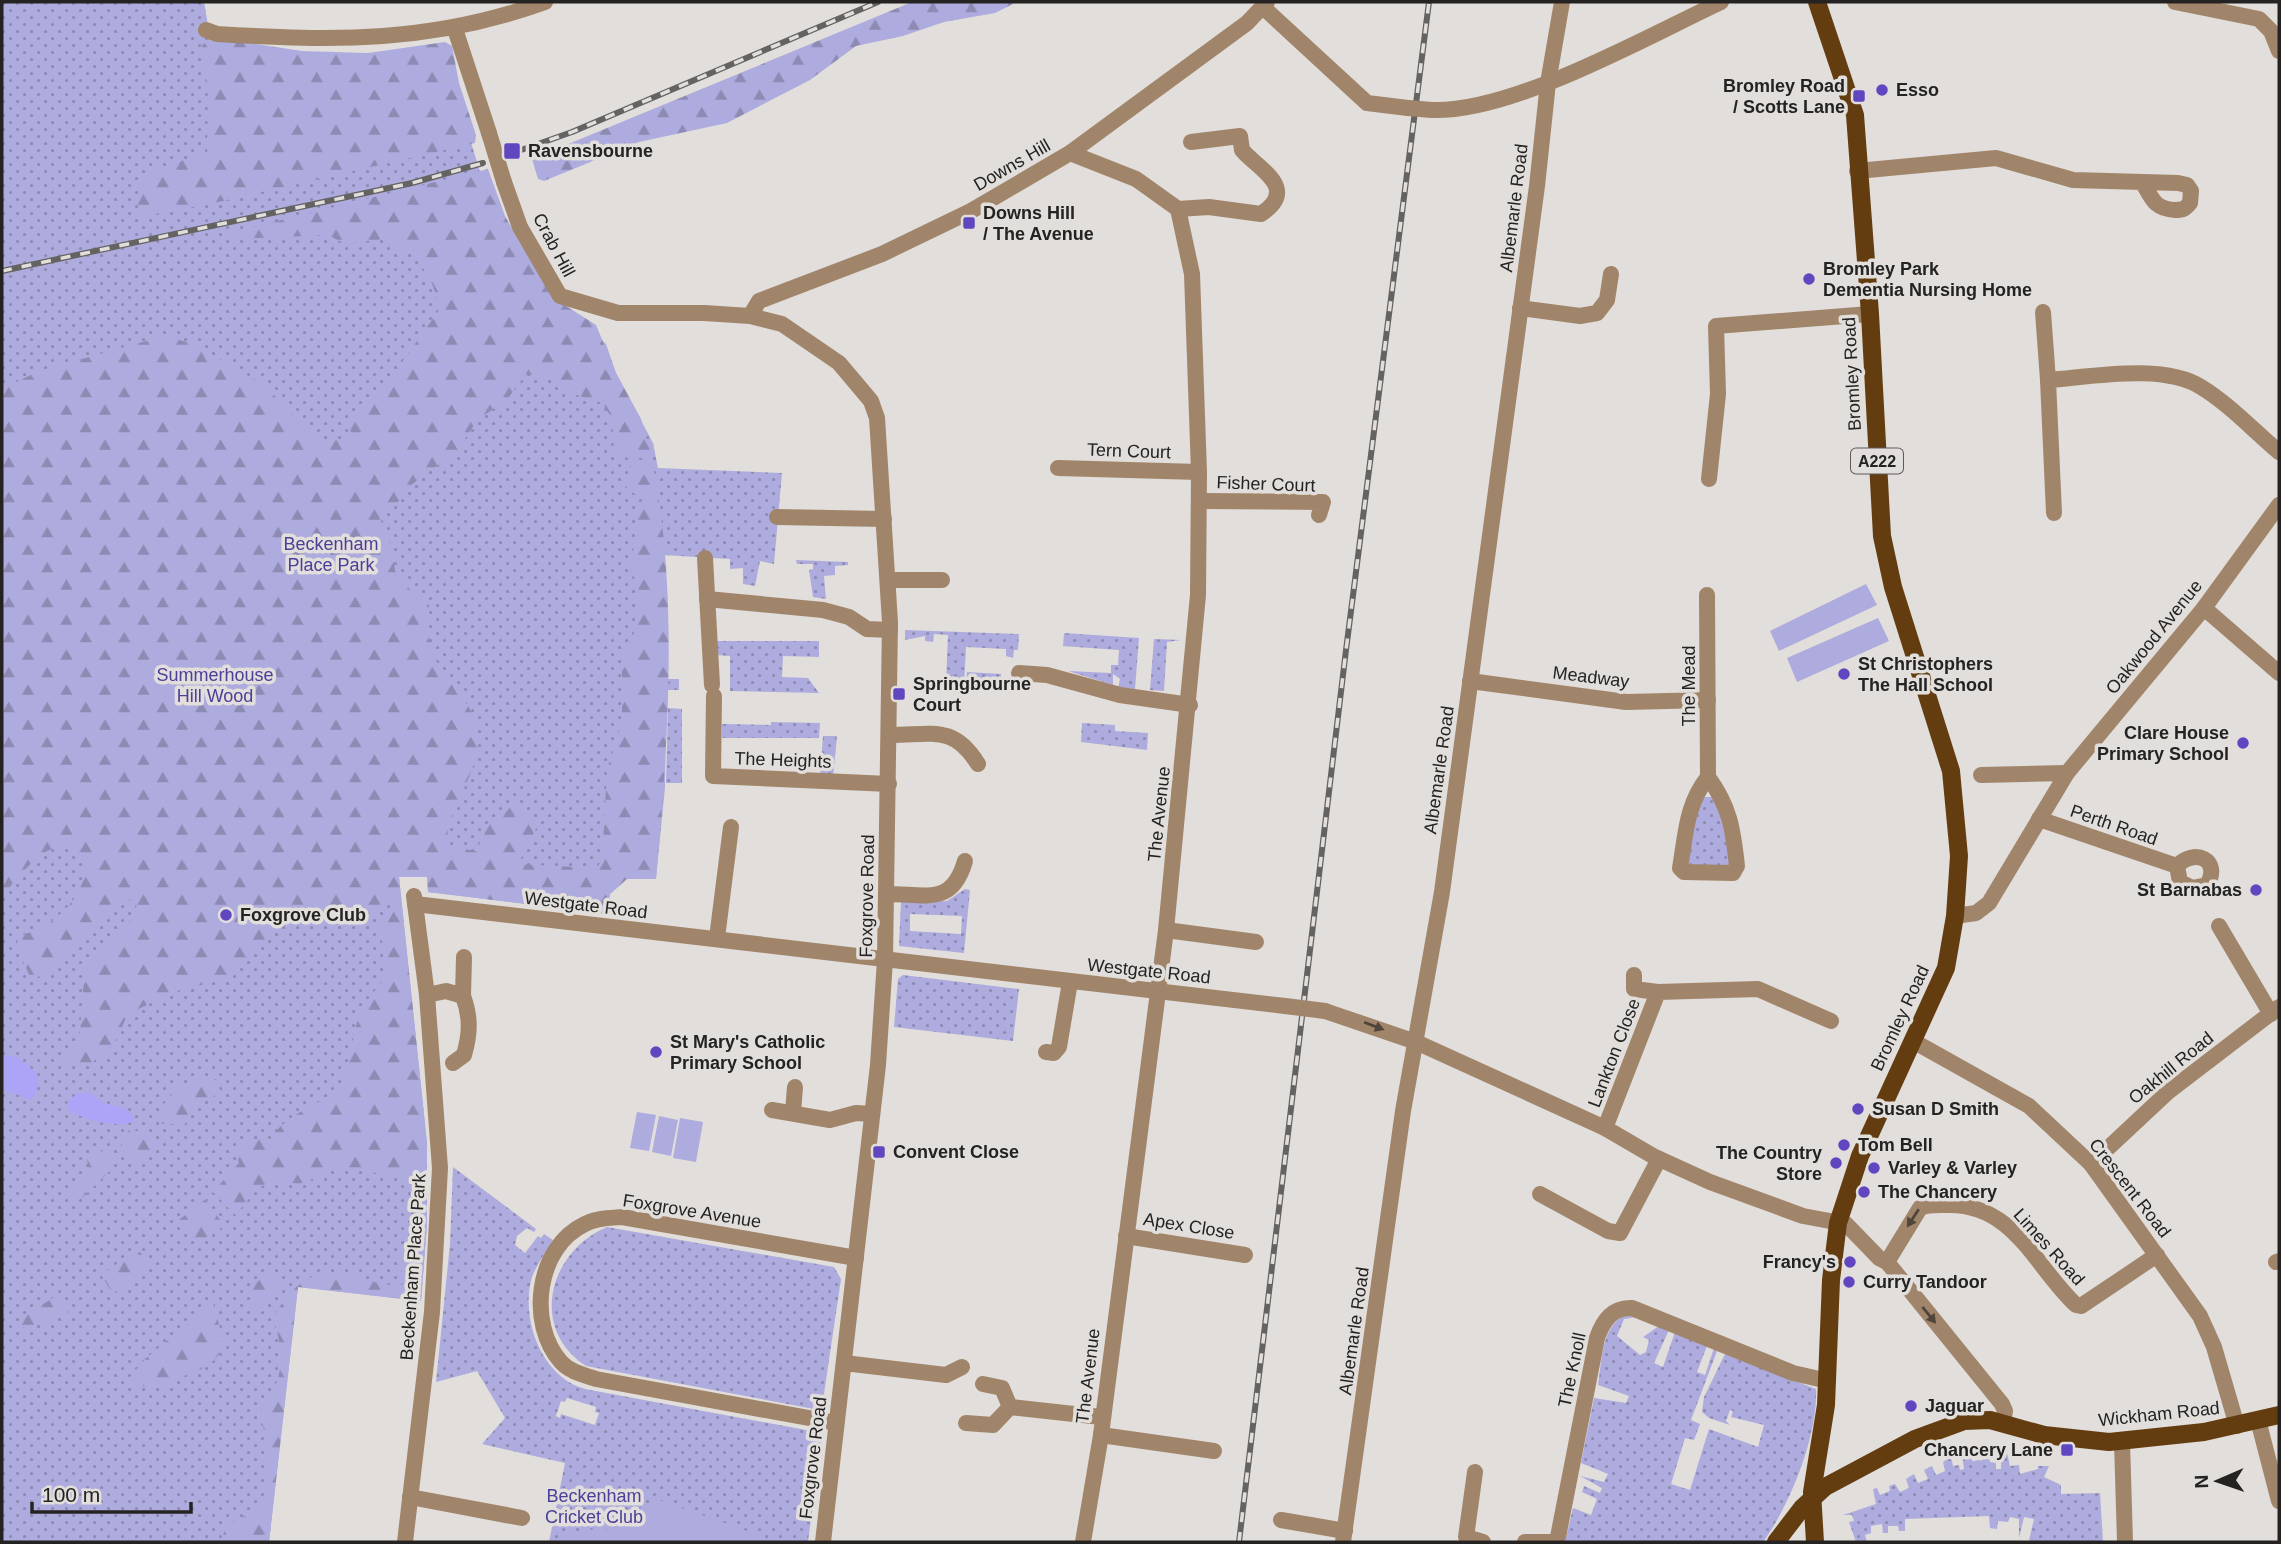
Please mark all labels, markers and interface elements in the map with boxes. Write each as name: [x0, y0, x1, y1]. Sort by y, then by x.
place label: Bromley Road / Scotts Lane: [1723, 76, 1845, 117]
place label: Esso: [1896, 80, 1939, 100]
marker: Esso: [1874, 82, 1890, 98]
marker: Bromley Road / Scotts Lane: [1851, 88, 1867, 104]
street label: Downs Hill: [970, 135, 1054, 195]
marker: Ravensbourne: [502, 141, 522, 161]
place label: Ravensbourne: [528, 141, 653, 161]
street label: Albemarle Road: [1496, 143, 1532, 273]
place label: Downs Hill / The Avenue: [983, 203, 1094, 244]
street label: Crab Hill: [529, 210, 579, 280]
marker: Downs Hill / The Avenue: [961, 215, 977, 231]
place label: Bromley Park Dementia Nursing Home: [1823, 259, 2032, 300]
marker: Bromley Park Dementia Nursing Home: [1801, 271, 1817, 287]
street label: Bromley Road: [1839, 317, 1865, 431]
street label: Tern Court: [1087, 440, 1171, 462]
road number: A222: [1851, 448, 1903, 474]
street label: Fisher Court: [1216, 472, 1316, 496]
park label: Beckenham Place Park: [283, 534, 379, 575]
street label: Oakwood Avenue: [2102, 576, 2206, 698]
street label: The Mead: [1679, 645, 1699, 727]
place label: St Christophers The Hall School: [1858, 654, 1993, 695]
street label: Meadway: [1552, 662, 1630, 692]
park label: Summerhouse Hill Wood: [156, 665, 274, 706]
marker: St Christophers The Hall School: [1836, 666, 1852, 682]
place label: Springbourne Court: [913, 674, 1031, 715]
marker: Springbourne Court: [891, 686, 907, 702]
street label: Albemarle Road: [1420, 705, 1458, 835]
place label: Clare House Primary School: [2097, 723, 2229, 764]
marker: Clare House Primary School: [2235, 735, 2251, 751]
street label: The Heights: [734, 748, 832, 772]
street label: The Avenue: [1144, 765, 1174, 863]
street label: Perth Road: [2068, 801, 2160, 849]
street label: Foxgrove Road: [856, 834, 878, 958]
place label: St Barnabas: [2137, 880, 2242, 900]
marker: St Barnabas: [2248, 882, 2264, 898]
street label: Westgate Road: [523, 888, 649, 922]
place label: Foxgrove Club: [240, 905, 366, 925]
marker: Foxgrove Club: [218, 907, 234, 923]
street label: Westgate Road: [1086, 955, 1212, 987]
street label: Bromley Road: [1867, 962, 1933, 1074]
street label: Lankton Close: [1584, 996, 1644, 1110]
one-way arrow: [1363, 1021, 1384, 1032]
street label: Oakhill Road: [2125, 1028, 2217, 1108]
place label: St Mary's Catholic Primary School: [670, 1032, 825, 1073]
marker: St Mary's Catholic Primary School: [648, 1044, 664, 1060]
place label: Susan D Smith: [1872, 1099, 1999, 1119]
marker: Susan D Smith: [1850, 1101, 1866, 1117]
place label: Tom Bell: [1858, 1135, 1933, 1155]
street label: Crescent Road: [2085, 1135, 2175, 1241]
marker: Tom Bell: [1836, 1137, 1852, 1153]
place label: Convent Close: [893, 1142, 1019, 1162]
place label: The Country Store: [1716, 1143, 1822, 1184]
marker: Convent Close: [871, 1144, 887, 1160]
marker: The Country Store: [1828, 1155, 1844, 1171]
place label: Varley & Varley: [1888, 1158, 2017, 1178]
marker: Varley & Varley: [1866, 1160, 1882, 1176]
street label: Beckenham Place Park: [396, 1172, 430, 1361]
place label: The Chancery: [1878, 1182, 1997, 1202]
marker: The Chancery: [1856, 1184, 1872, 1200]
street label: Foxgrove Avenue: [621, 1190, 763, 1232]
street label: Limes Road: [2009, 1205, 2089, 1289]
one-way arrow: [1907, 1208, 1920, 1227]
street label: Apex Close: [1142, 1209, 1236, 1243]
place label: Francy's: [1763, 1252, 1836, 1272]
marker: Francy's: [1842, 1254, 1858, 1270]
street label: Albemarle Road: [1335, 1266, 1373, 1396]
place label: Curry Tandoor: [1863, 1272, 1987, 1292]
marker: Curry Tandoor: [1841, 1274, 1857, 1290]
one-way arrow: [1922, 1305, 1937, 1323]
street label: The Avenue: [1072, 1327, 1104, 1425]
street label: The Knoll: [1554, 1331, 1590, 1409]
street label: Foxgrove Road: [796, 1396, 830, 1520]
place label: Jaguar: [1925, 1396, 1984, 1416]
marker: Jaguar: [1903, 1398, 1919, 1414]
street label: Wickham Road: [2097, 1398, 2221, 1430]
place label: Chancery Lane: [1924, 1440, 2053, 1460]
marker: Chancery Lane: [2059, 1442, 2075, 1458]
north arrow: [2183, 1446, 2253, 1516]
scale bar: [32, 1470, 191, 1514]
text: N: [2191, 1474, 2212, 1489]
text: 100 m: [42, 1483, 100, 1506]
park label: Beckenham Cricket Club: [545, 1486, 643, 1527]

